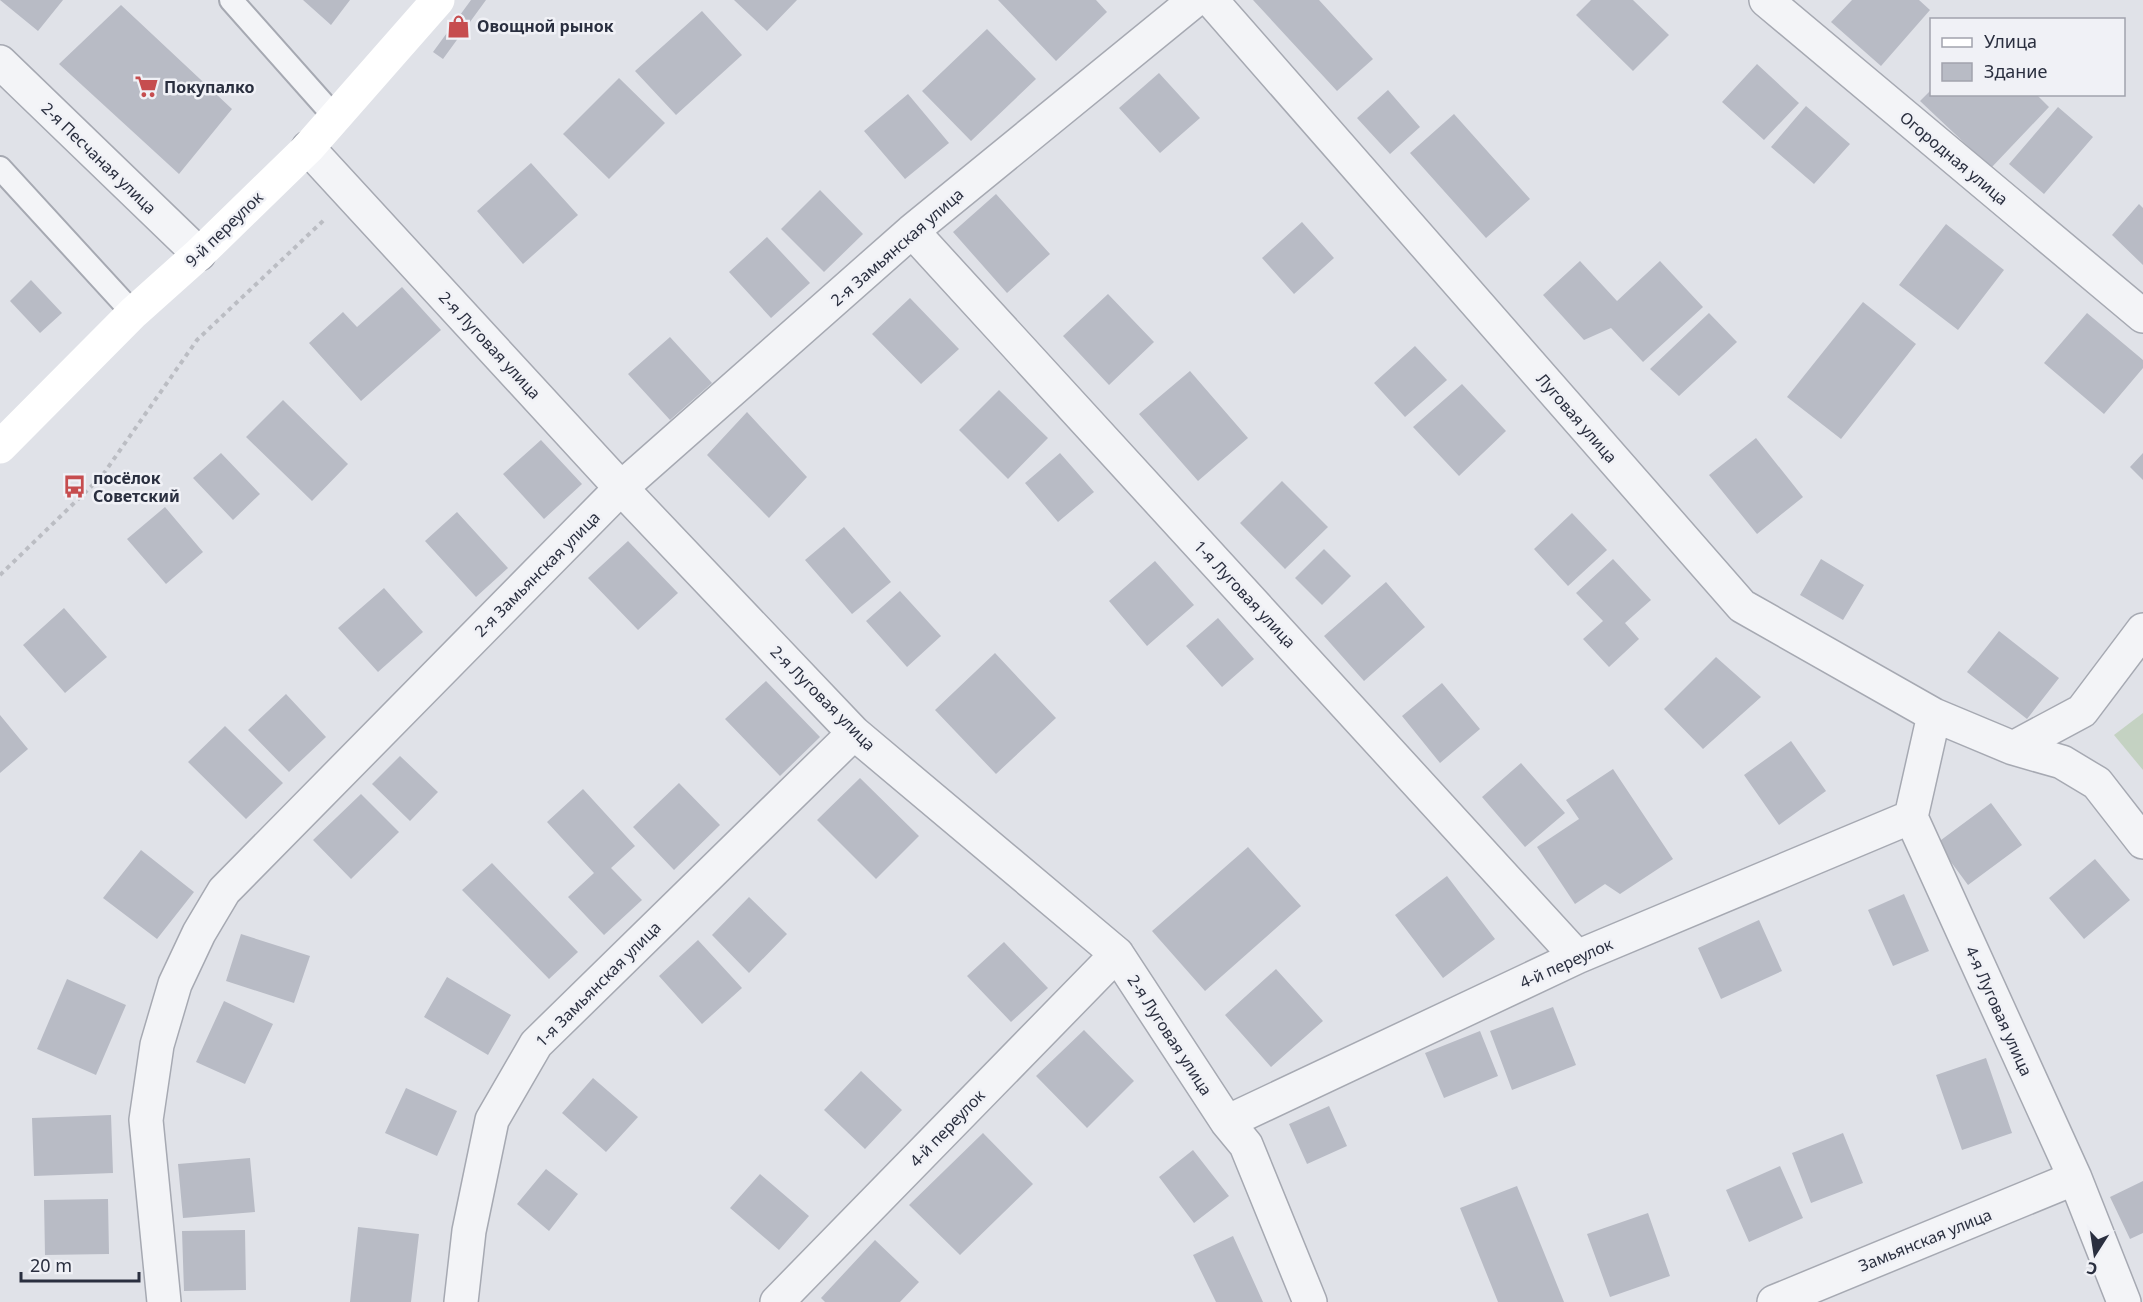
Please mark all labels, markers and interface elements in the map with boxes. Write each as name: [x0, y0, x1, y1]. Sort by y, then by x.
shop icon: Овощной рынок: [446, 13, 472, 39]
place label: Овощной рынок: [477, 15, 614, 37]
legend: [1930, 18, 2125, 96]
text: Улица: [1984, 29, 2037, 53]
text: Здание: [1984, 59, 2048, 83]
supermarket icon: Покупалко: [133, 74, 159, 100]
place label: Покупалко: [164, 76, 255, 98]
street label: 2-я Песчаная улица: [37, 97, 161, 219]
street label: Огородная улица: [1895, 106, 2013, 210]
street label: 2-я Замьянская улица: [826, 183, 968, 311]
street label: 9-й переулок: [180, 186, 268, 272]
street label: 2-я Луговая улица: [434, 286, 546, 404]
street label: Луговая улица: [1532, 368, 1622, 468]
place label: посёлок Советский: [93, 467, 180, 507]
bus stop icon: посёлок Советский: [62, 474, 88, 500]
street label: 2-я Замьянская улица: [469, 506, 605, 642]
street label: 1-я Луговая улица: [1189, 535, 1301, 653]
street label: 2-я Луговая улица: [766, 641, 880, 755]
street label: 1-я Замьянская улица: [530, 916, 666, 1052]
street label: 4-й переулок: [1516, 932, 1616, 993]
street label: 4-я Луговая улица: [1960, 943, 2038, 1079]
street label: 2-я Луговая улица: [1123, 970, 1217, 1100]
street label: 4-й переулок: [904, 1084, 990, 1172]
street label: Замьянская улица: [1855, 1203, 1995, 1277]
north arrow: [2065, 1224, 2125, 1284]
scale bar: [21, 1245, 140, 1283]
text: 20 m: [30, 1253, 72, 1277]
text: С: [2085, 1257, 2099, 1281]

